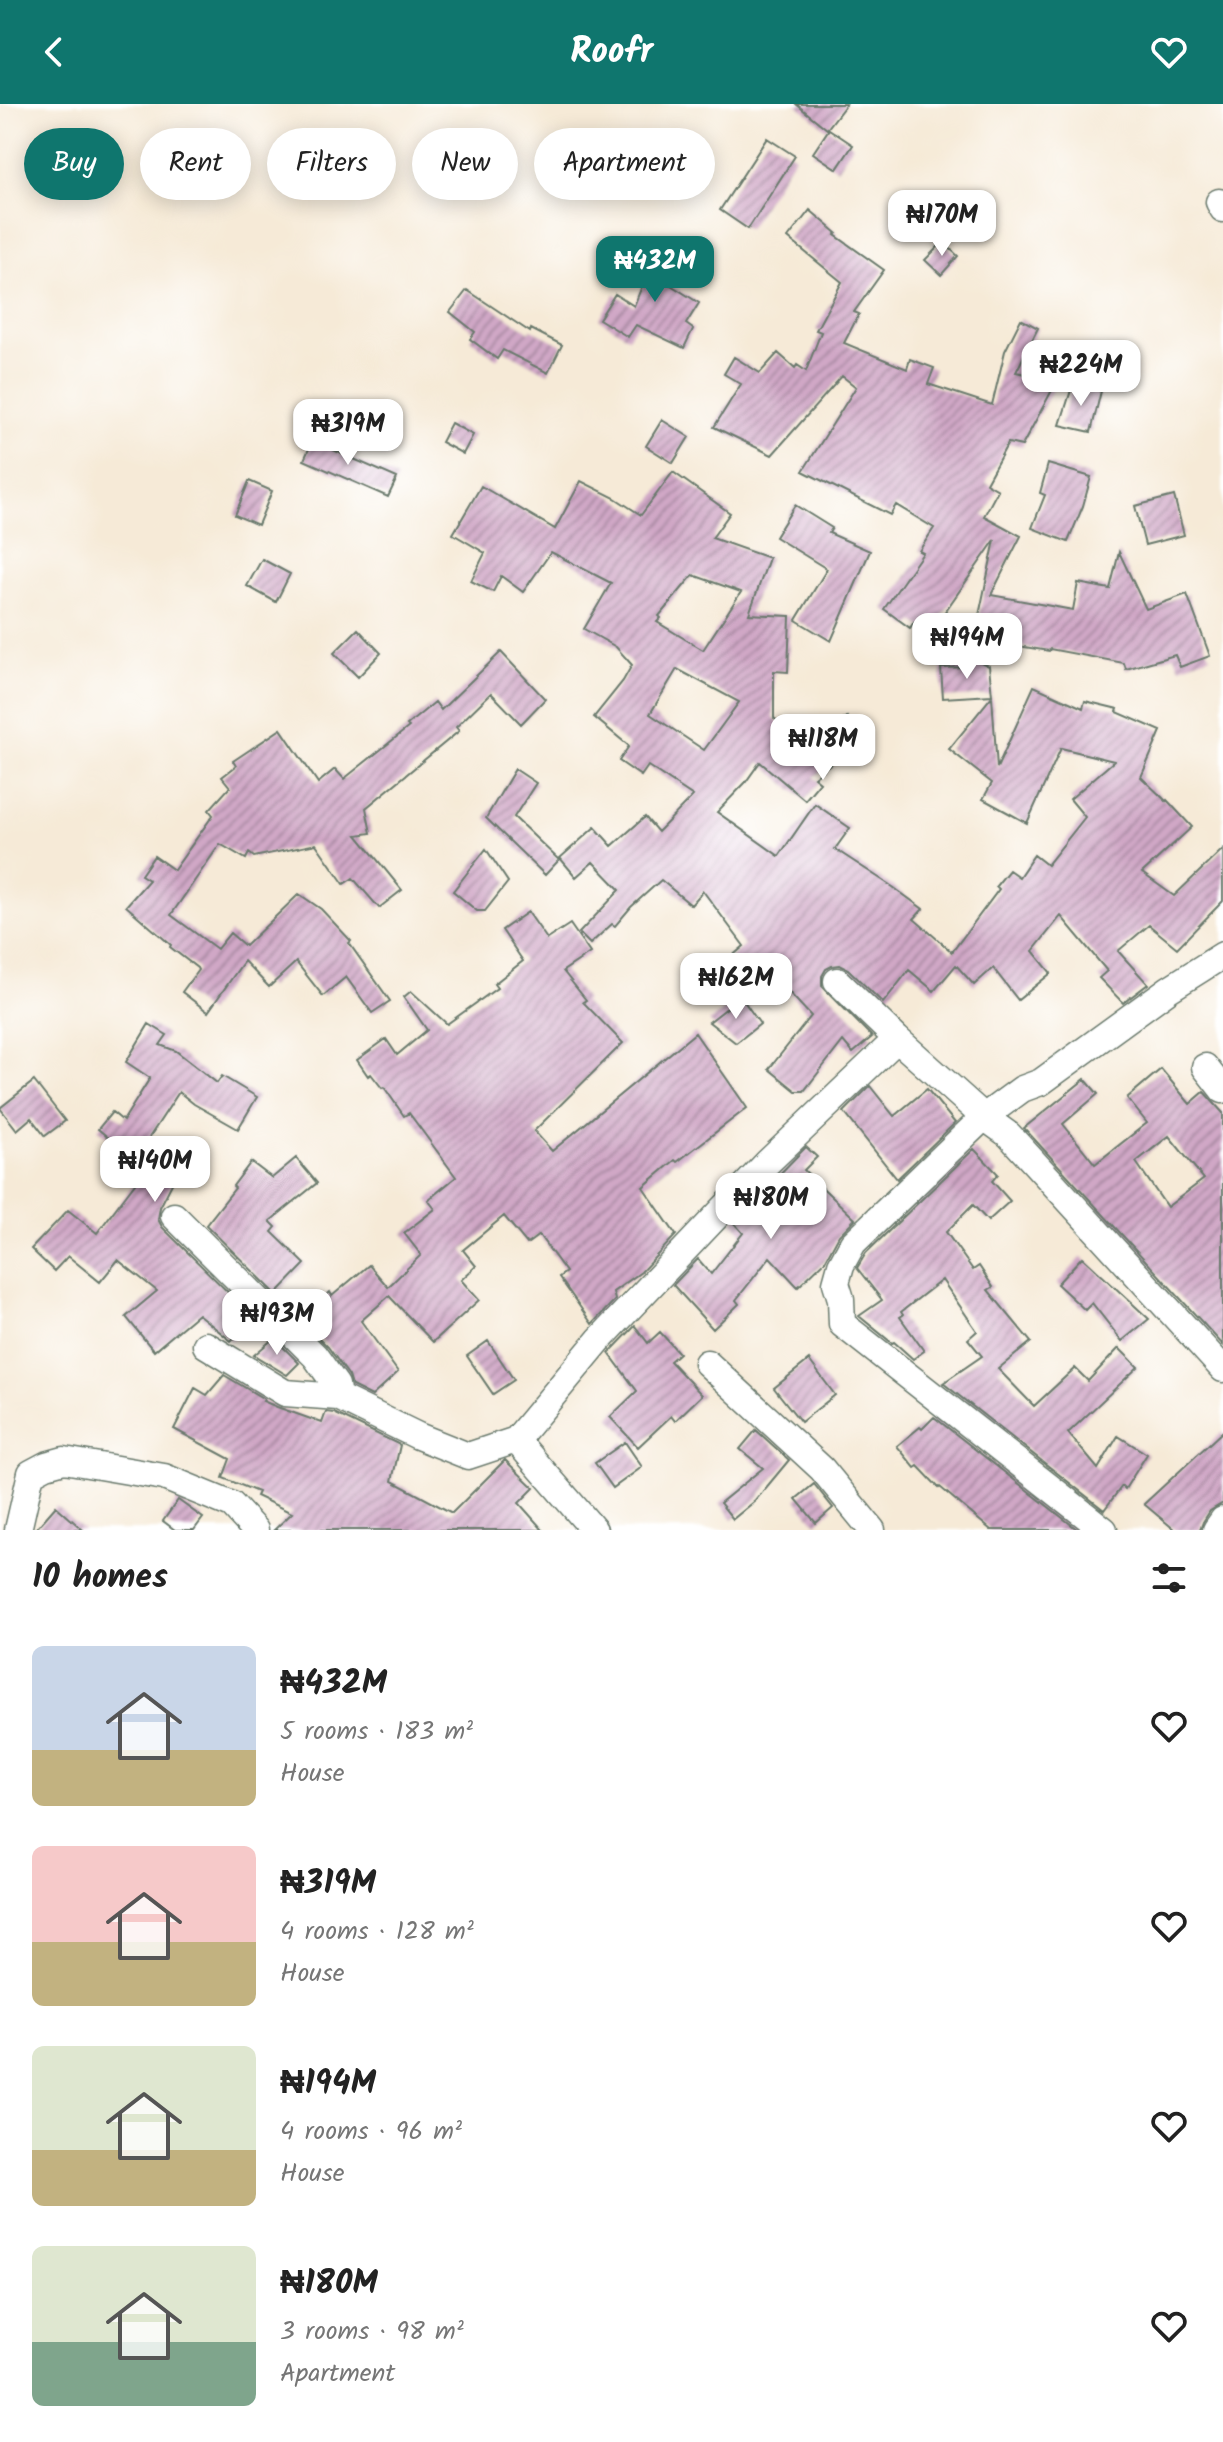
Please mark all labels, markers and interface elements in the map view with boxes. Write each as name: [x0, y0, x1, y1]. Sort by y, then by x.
text: Roofr: [570, 24, 653, 81]
icon: back: [32, 30, 76, 74]
icon: heart: [1147, 30, 1191, 74]
chip: Buy: [24, 128, 124, 200]
chip: Rent: [140, 128, 251, 200]
chip: Filters: [267, 128, 396, 200]
chip: New: [412, 128, 518, 200]
chip: Apartment: [534, 128, 715, 200]
pin: ₦170M: [886, 190, 998, 258]
text: ₦170M: [906, 195, 978, 237]
pin: ₦432M: [599, 236, 711, 304]
text: ₦432M: [614, 241, 696, 283]
pin: ₦224M: [1025, 340, 1137, 408]
text: ₦224M: [1040, 345, 1122, 387]
pin: ₦319M: [292, 399, 404, 467]
text: ₦319M: [311, 404, 385, 446]
pin: ₦194M: [911, 613, 1023, 681]
text: ₦194M: [930, 618, 1004, 660]
pin: ₦118M: [767, 714, 879, 782]
text: ₦118M: [788, 719, 858, 761]
pin: ₦162M: [680, 953, 792, 1021]
text: ₦162M: [698, 958, 774, 1000]
pin: ₦140M: [99, 1136, 211, 1204]
text: ₦140M: [118, 1141, 192, 1183]
pin: ₦180M: [715, 1173, 827, 1241]
text: ₦180M: [734, 1178, 808, 1220]
pin: ₦193M: [221, 1289, 333, 1357]
text: ₦193M: [240, 1294, 314, 1336]
text: 10 homes: [32, 1551, 168, 1605]
icon: filters: [1147, 1556, 1191, 1600]
text: ₦432M: [280, 1657, 387, 1711]
icon: home: [96, 1678, 192, 1774]
icon: heart: [1147, 1704, 1191, 1748]
text: 5 rooms · 183 m²: [280, 1711, 473, 1753]
text: House: [280, 1753, 344, 1795]
text: ₦319M: [280, 1857, 376, 1911]
icon: home: [96, 1878, 192, 1974]
icon: heart: [1147, 1904, 1191, 1948]
text: 4 rooms · 128 m²: [280, 1911, 474, 1953]
text: House: [280, 1953, 344, 1995]
text: ₦194M: [280, 2057, 376, 2111]
icon: home: [96, 2078, 192, 2174]
icon: heart: [1147, 2104, 1191, 2148]
text: 4 rooms · 96 m²: [280, 2111, 462, 2153]
text: House: [280, 2153, 344, 2195]
text: ₦180M: [280, 2257, 378, 2311]
icon: home: [96, 2278, 192, 2374]
icon: heart: [1147, 2304, 1191, 2348]
text: 3 rooms · 98 m²: [280, 2311, 464, 2353]
text: Apartment: [280, 2353, 395, 2395]

